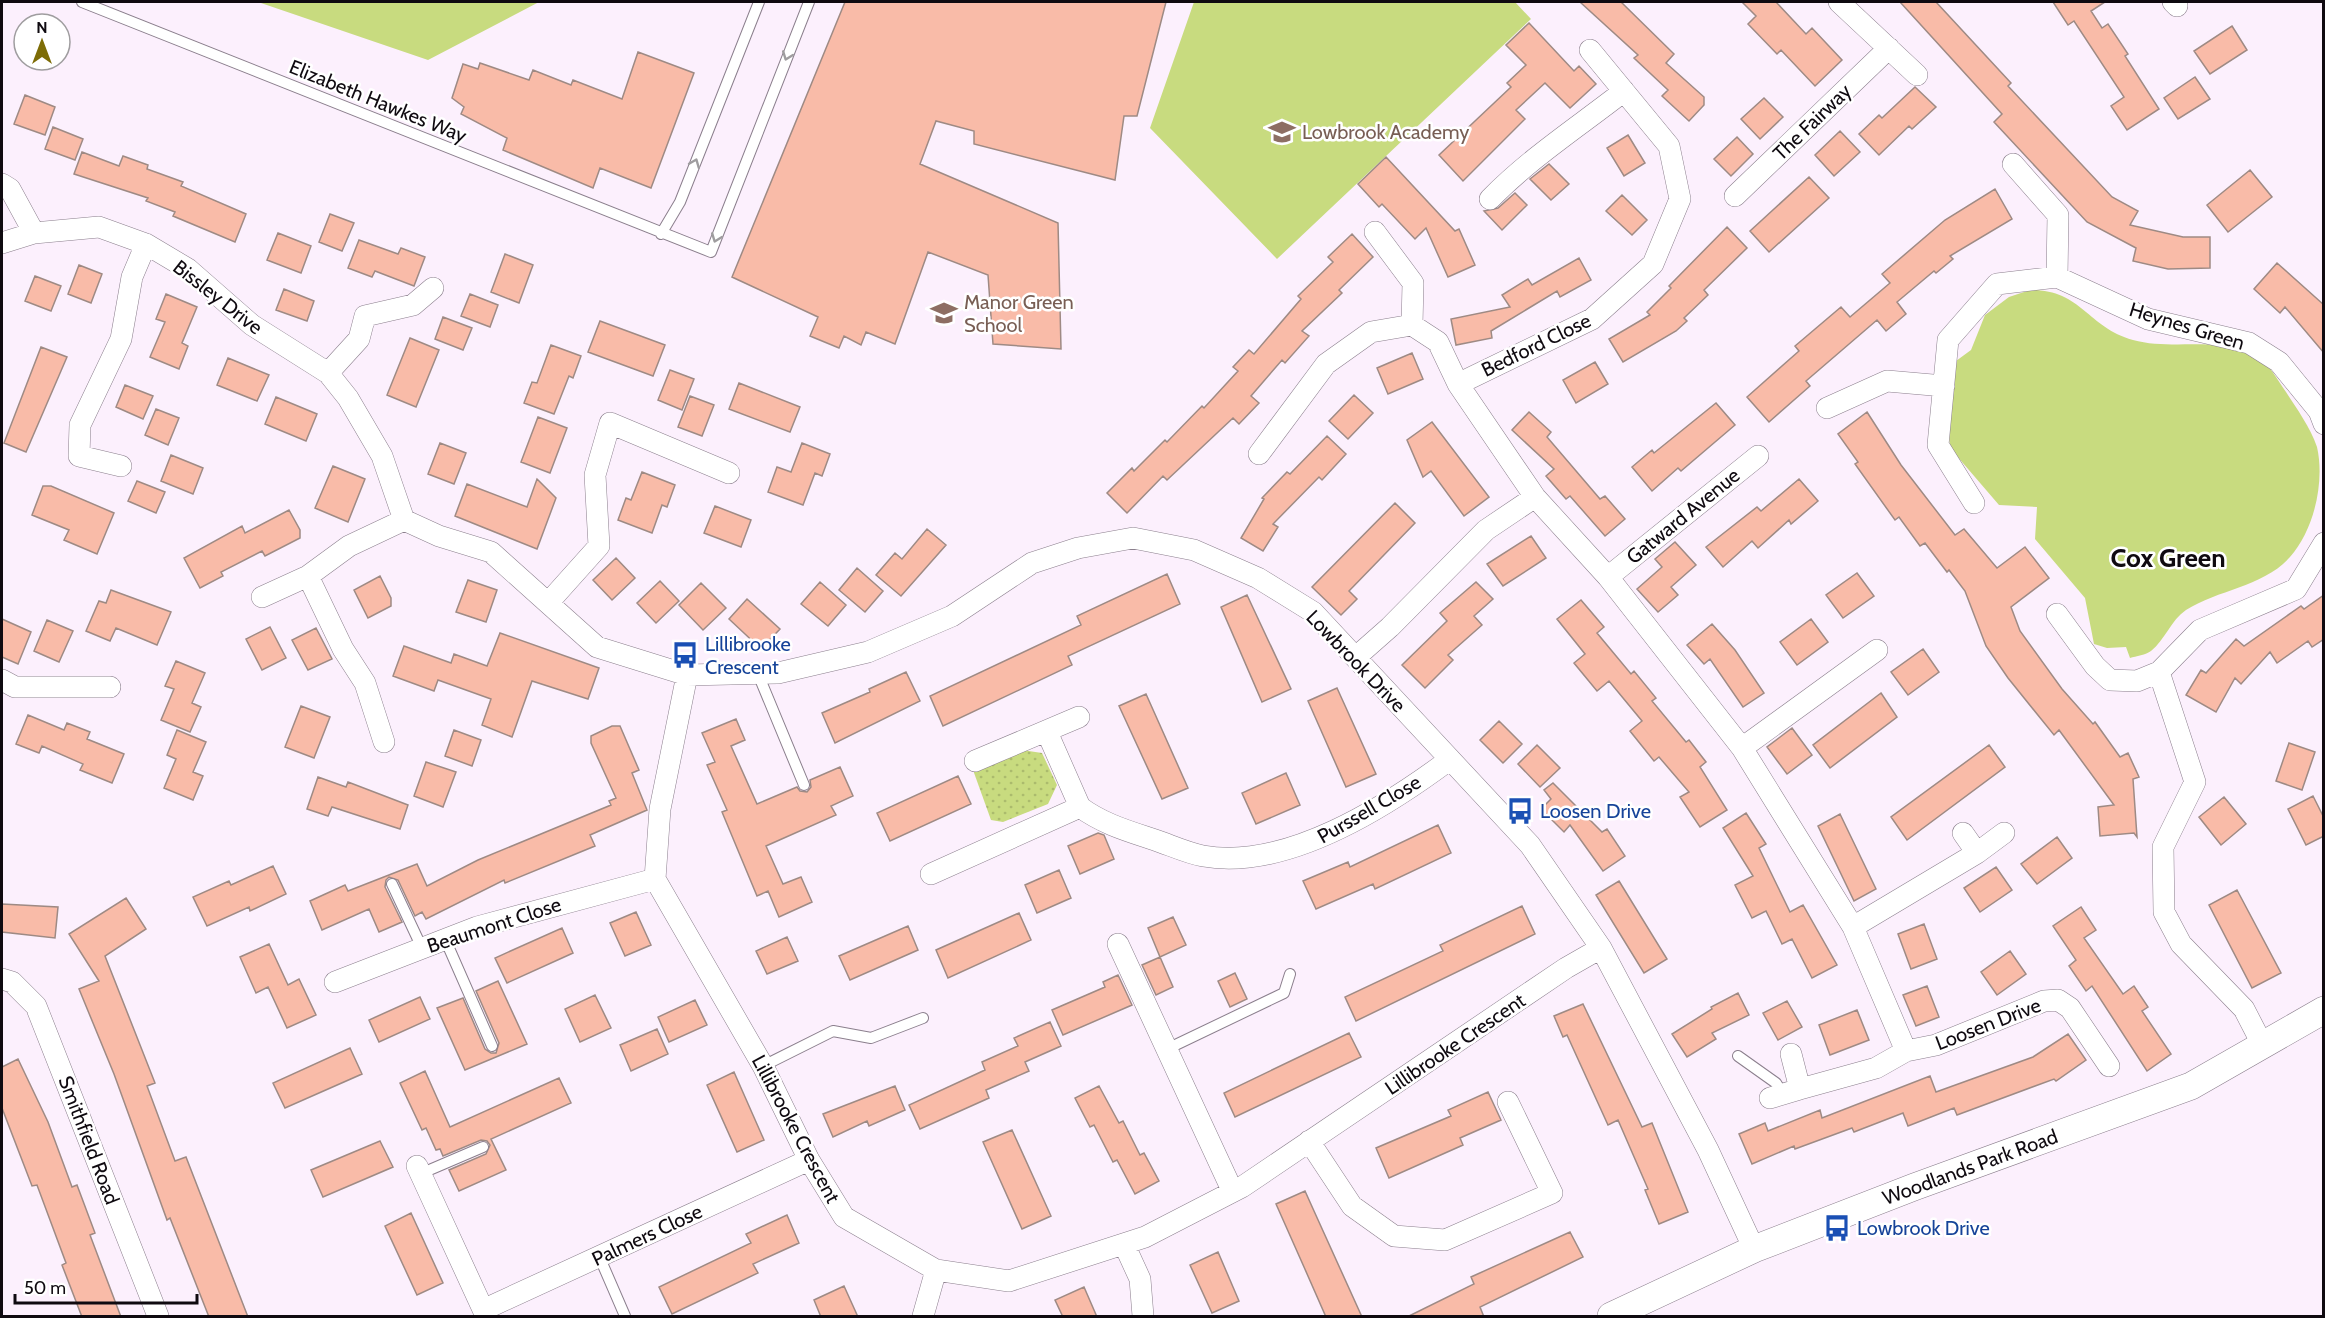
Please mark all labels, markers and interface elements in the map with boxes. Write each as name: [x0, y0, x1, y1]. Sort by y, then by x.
north arrow: [12, 12, 72, 72]
text: N: [36, 18, 48, 37]
one-way arrow: [782, 50, 794, 61]
street label: Elizabeth Hawkes Way: [286, 54, 470, 148]
street label: The Fairway: [1768, 79, 1856, 165]
school or university icon: Lowbrook Academy: [1267, 117, 1297, 147]
place label: Lowbrook Academy: [1302, 120, 1469, 144]
one-way arrow: [688, 158, 700, 169]
one-way arrow: [711, 232, 724, 242]
street label: Bissley Drive: [169, 255, 267, 339]
place label: Manor Green School: [964, 290, 1074, 337]
street label: Heynes Green: [2126, 297, 2248, 355]
school or university icon: Manor Green School: [929, 298, 959, 328]
street label: Bedford Close: [1477, 308, 1595, 382]
street label: Gatward Avenue: [1622, 463, 1744, 569]
district label: Cox Green: [2110, 542, 2226, 574]
street label: Lowbrook Drive: [1301, 605, 1411, 717]
place label: Lillibrooke Crescent: [705, 632, 791, 679]
bus stop icon: Lillibrooke Crescent: [670, 640, 700, 670]
street label: Purssell Close: [1313, 770, 1425, 848]
bus stop icon: Loosen Drive: [1505, 796, 1535, 826]
place label: Loosen Drive: [1540, 799, 1651, 823]
street label: Beaumont Close: [424, 892, 564, 958]
street label: Lillibrooke Crescent: [1380, 988, 1530, 1100]
street label: Loosen Drive: [1932, 993, 2044, 1055]
street label: Lillibrooke Crescent: [747, 1051, 845, 1207]
street label: Smithfield Road: [54, 1072, 124, 1208]
street label: Woodlands Park Road: [1879, 1124, 2061, 1210]
street label: Palmers Close: [588, 1199, 706, 1271]
bus stop icon: Lowbrook Drive: [1822, 1213, 1852, 1243]
place label: Lowbrook Drive: [1857, 1216, 1990, 1240]
scale bar: [15, 1267, 196, 1305]
text: 50 m: [24, 1277, 66, 1299]

